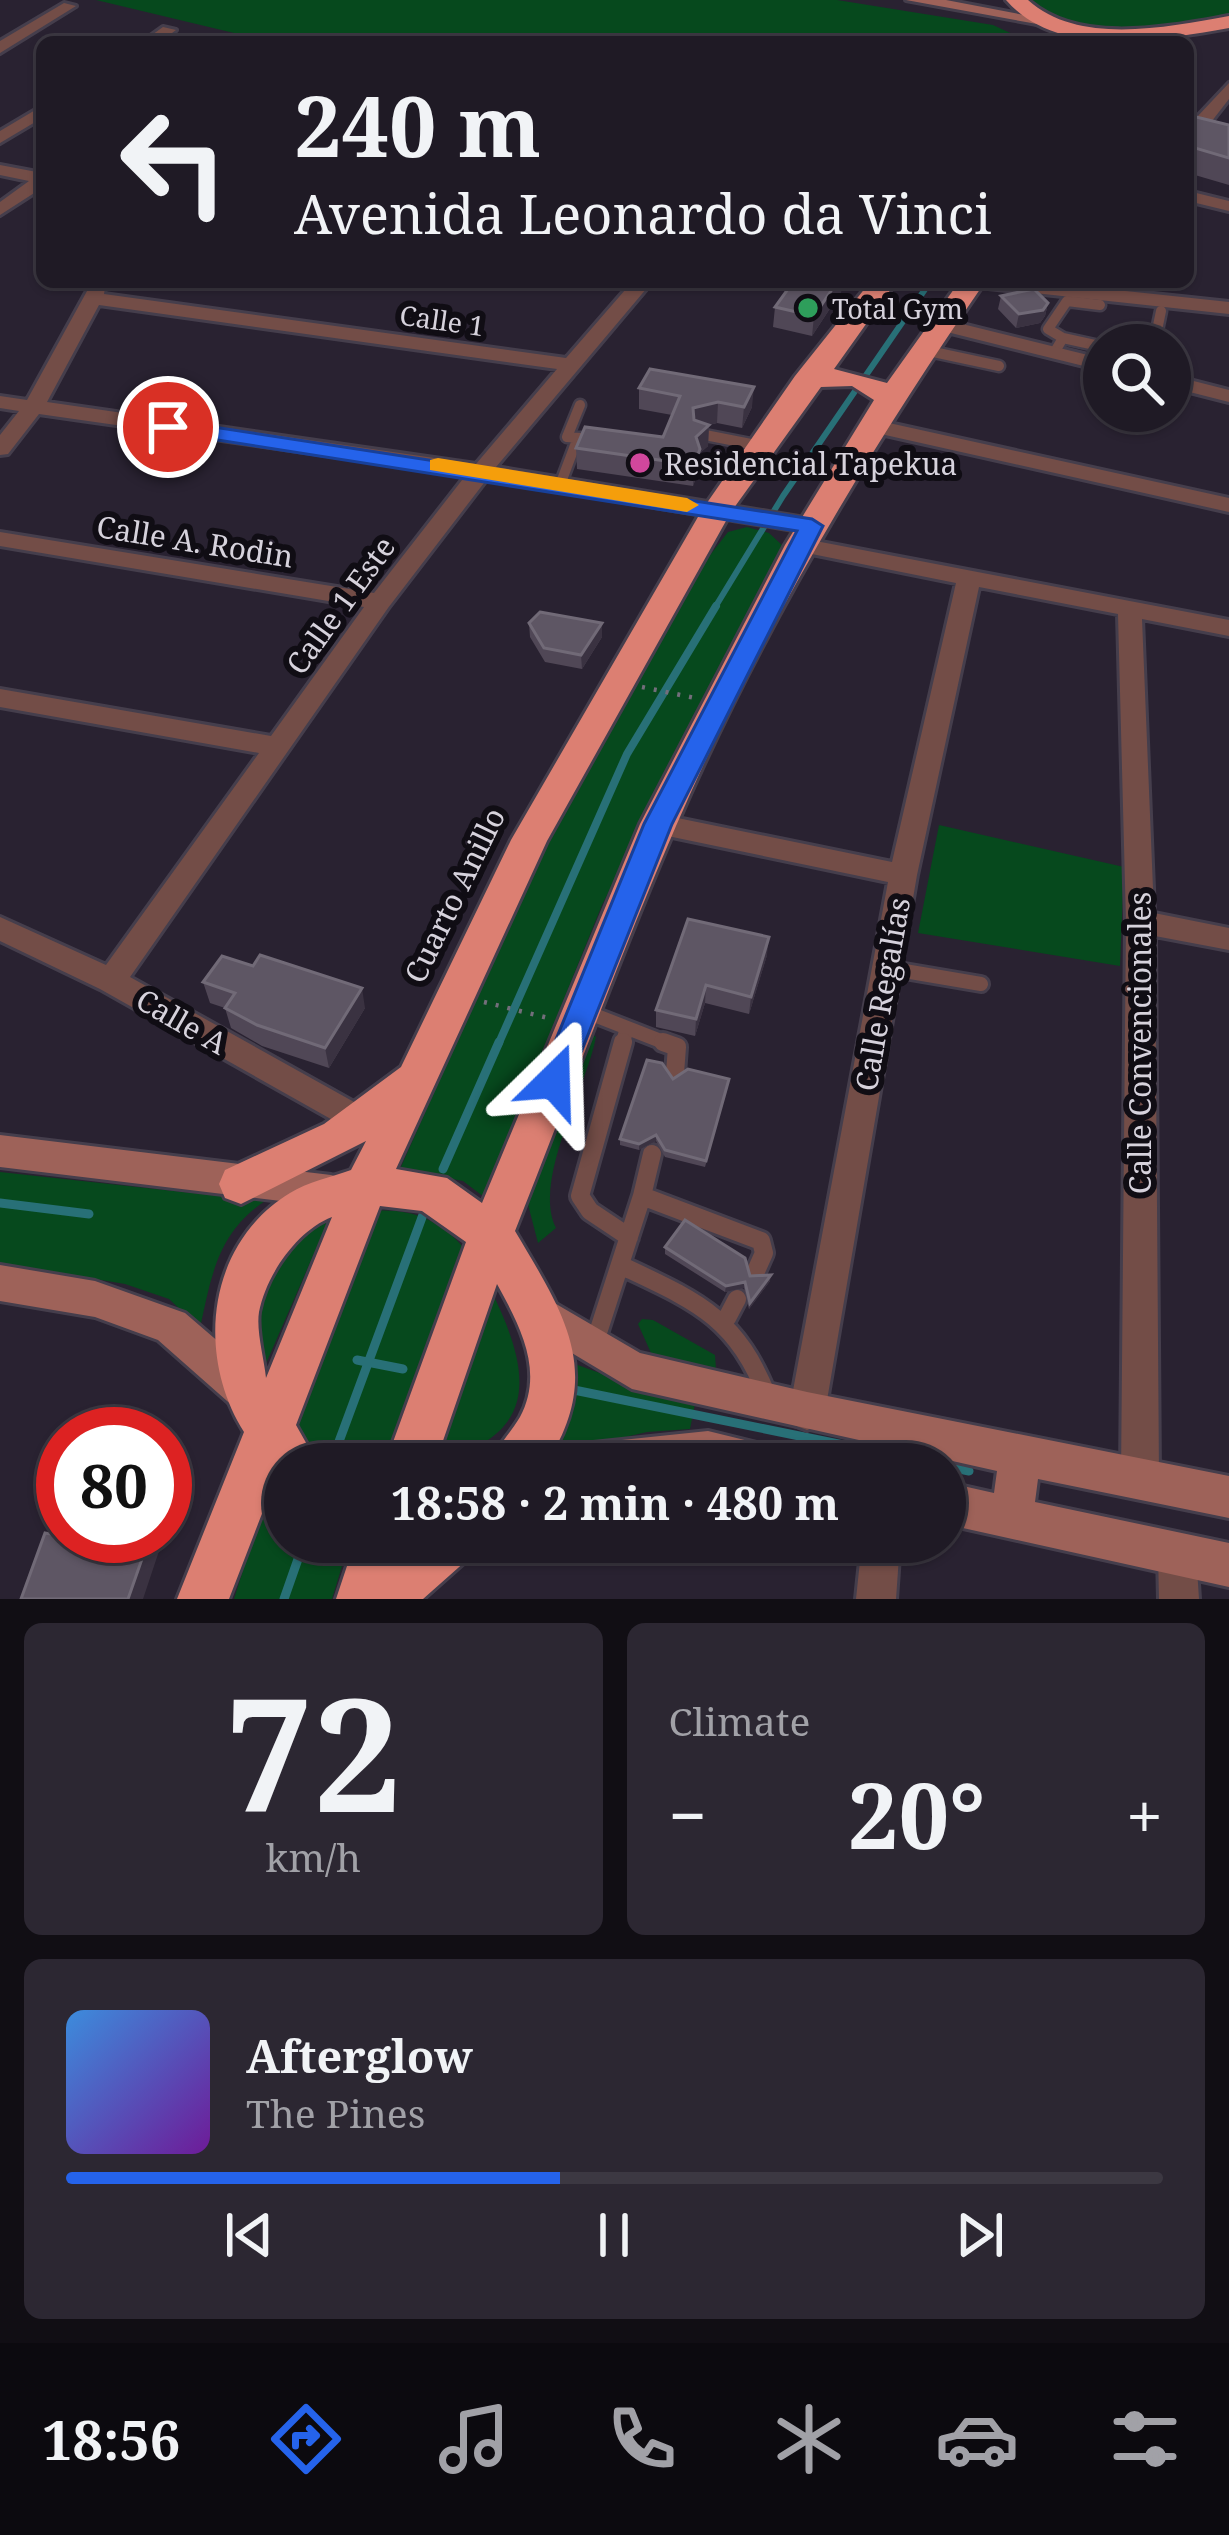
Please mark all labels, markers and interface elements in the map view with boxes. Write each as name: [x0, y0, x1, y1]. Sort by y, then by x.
text: 240 m: [294, 67, 541, 182]
icon: left: [96, 84, 252, 240]
text: Avenida Leonardo da Vinci: [294, 176, 991, 250]
place label: Total Gym: [832, 290, 963, 327]
marker: Total Gym: [795, 295, 821, 321]
street label: Calle 1: [397, 296, 487, 344]
map controls: [1083, 324, 1191, 432]
button: search: [1083, 324, 1191, 432]
pin: [117, 376, 219, 478]
icon: arrive: [135, 394, 201, 460]
place label: Residencial Tapekua: [664, 443, 957, 484]
marker: Residencial Tapekua: [627, 450, 653, 476]
street label: Calle A. Rodin: [94, 505, 296, 577]
street label: Calle 1 Este: [276, 528, 404, 682]
street label: Cuarto Anillo: [394, 801, 514, 989]
street label: Calle Convencionales: [1119, 892, 1160, 1194]
street label: Calle Regalías: [845, 894, 919, 1094]
street label: Calle A: [129, 979, 236, 1064]
position arrow: [491, 1018, 617, 1144]
speed limit sign: 80: [36, 1407, 192, 1563]
text: 18:58 · 2 min · 480 m: [391, 1472, 839, 1533]
text: 72: [225, 1645, 401, 1858]
text: Climate: [669, 1694, 810, 1747]
text: 20°: [848, 1753, 985, 1875]
text: −: [669, 1769, 707, 1859]
text: +: [1126, 1769, 1163, 1859]
text: km/h: [265, 1830, 361, 1883]
text: Afterglow: [246, 2025, 473, 2086]
text: The Pines: [246, 2086, 425, 2139]
icon: previous: [216, 2202, 282, 2268]
icon: pause: [581, 2202, 647, 2268]
icon: next: [947, 2202, 1013, 2268]
icon: directions: [264, 2397, 348, 2481]
icon: music: [432, 2397, 516, 2481]
icon: phone: [600, 2397, 684, 2481]
icon: climate: [767, 2397, 851, 2481]
icon: car: [935, 2397, 1019, 2481]
icon: filters: [1103, 2397, 1187, 2481]
text: 18:56: [42, 2402, 180, 2476]

